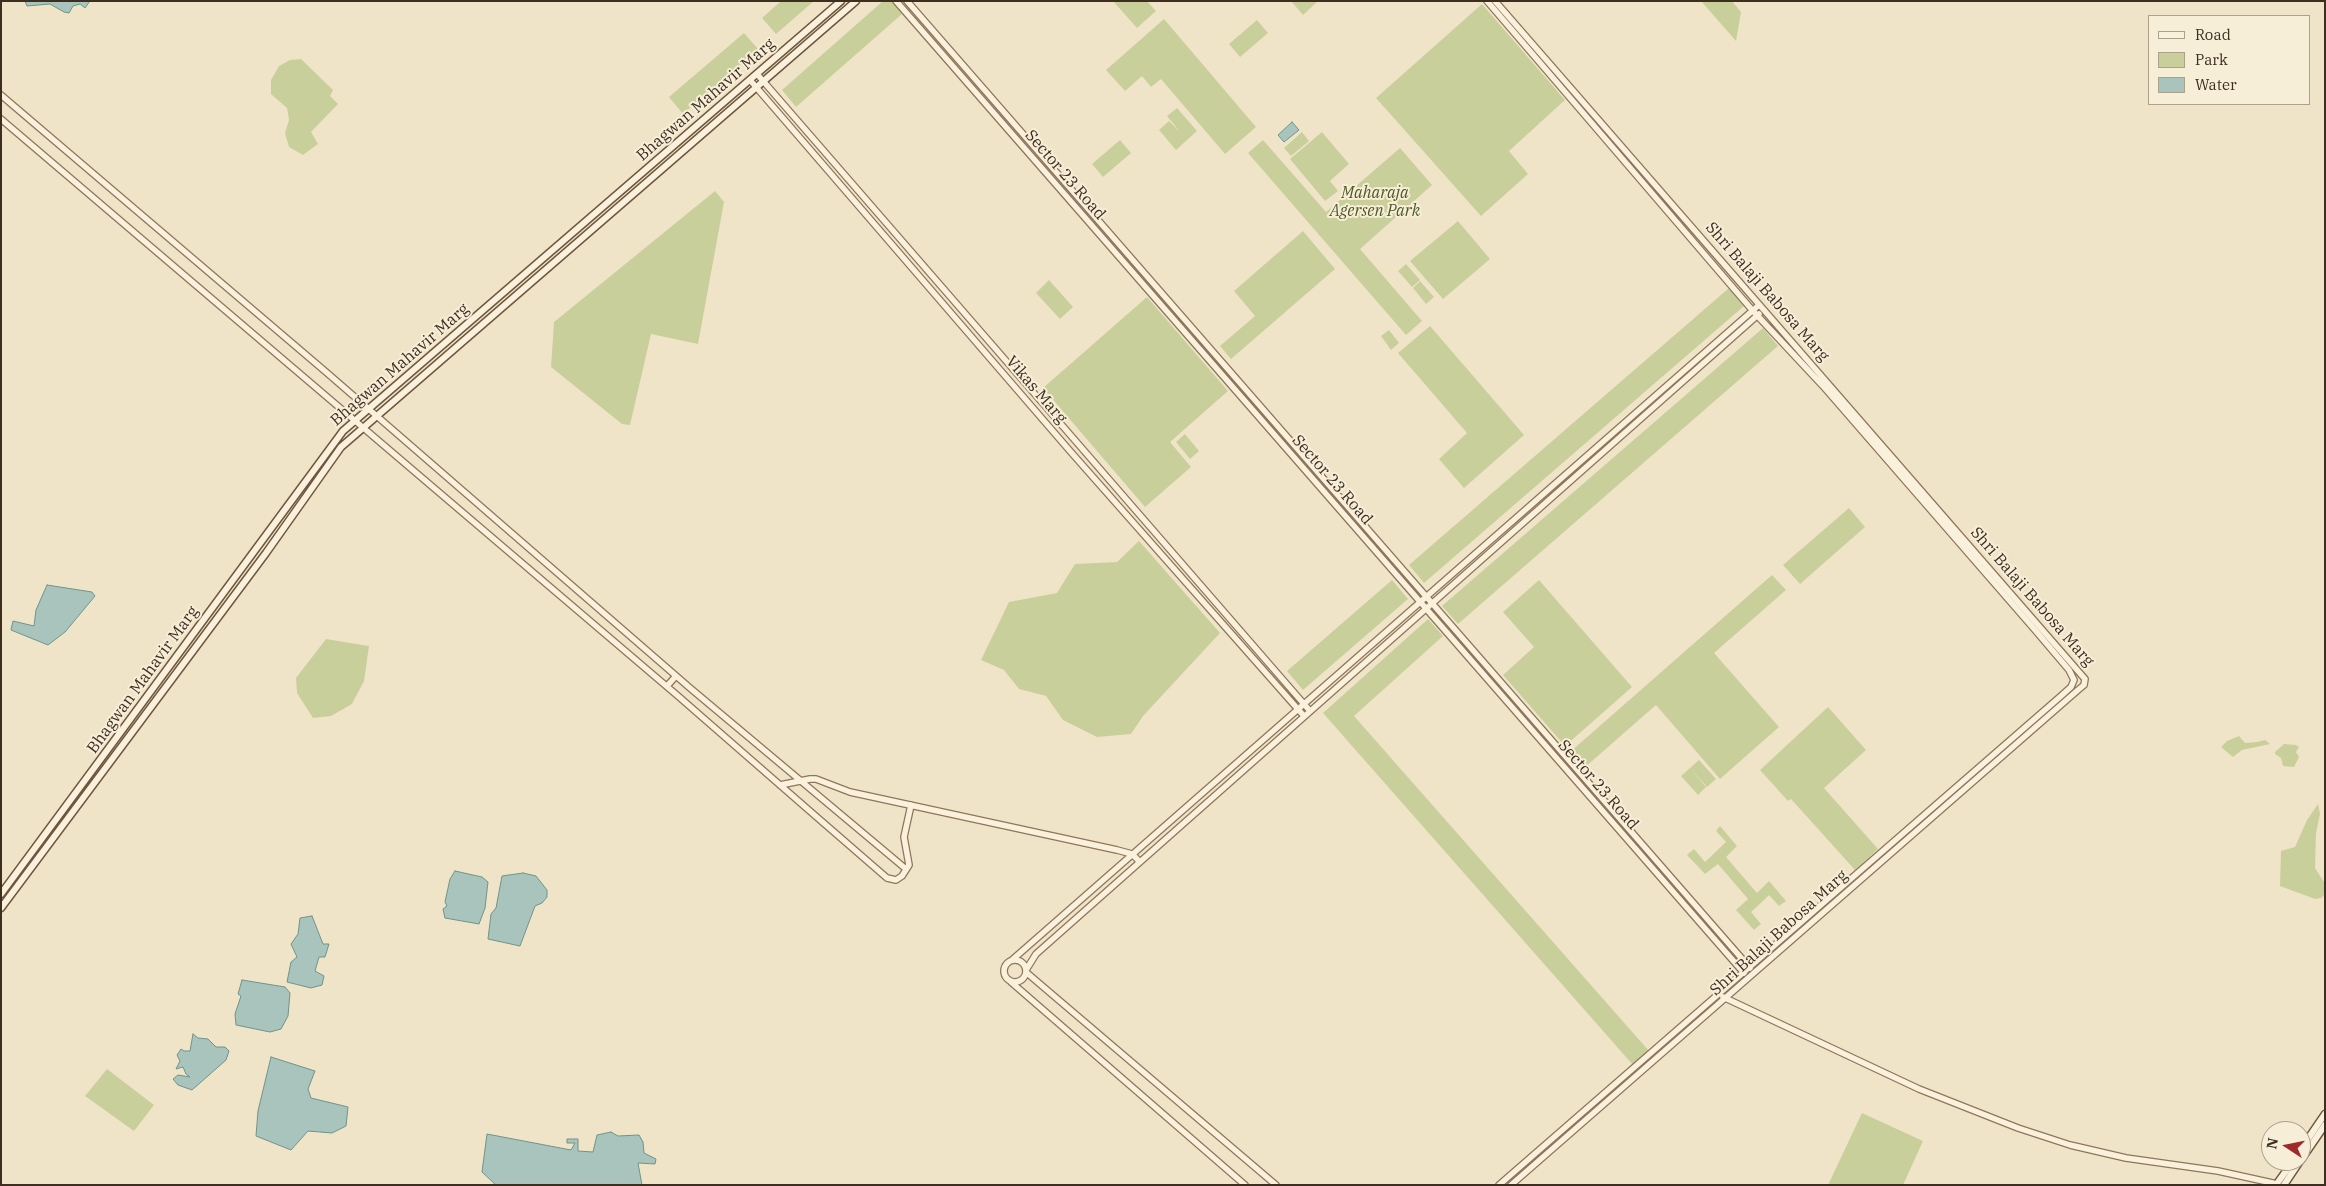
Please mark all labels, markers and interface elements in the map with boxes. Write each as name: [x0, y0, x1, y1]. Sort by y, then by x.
legend: [2148, 15, 2311, 105]
text: Road: [2195, 25, 2231, 44]
street label: Bhagwan Mahavir Marg: [633, 35, 779, 165]
text: Park: [2195, 50, 2228, 69]
text: Water: [2195, 75, 2237, 94]
street label: Sector 23 Road: [1021, 126, 1109, 224]
park label: Maharaja Agersen Park: [1330, 183, 1420, 221]
street label: Shri Balaji Babosa Marg: [1701, 218, 1833, 366]
street label: Bhagwan Mahavir Marg: [327, 300, 473, 430]
street label: Vikas Marg: [1001, 352, 1071, 428]
street label: Sector 23 Road: [1288, 431, 1376, 529]
street label: Shri Balaji Babosa Marg: [1966, 523, 2098, 671]
street label: Bhagwan Mahavir Marg: [83, 603, 203, 757]
street label: Sector 23 Road: [1554, 736, 1642, 834]
street label: Shri Balaji Babosa Marg: [1706, 866, 1852, 1000]
north arrow: [2261, 1121, 2311, 1171]
text: N: [2262, 1136, 2282, 1150]

